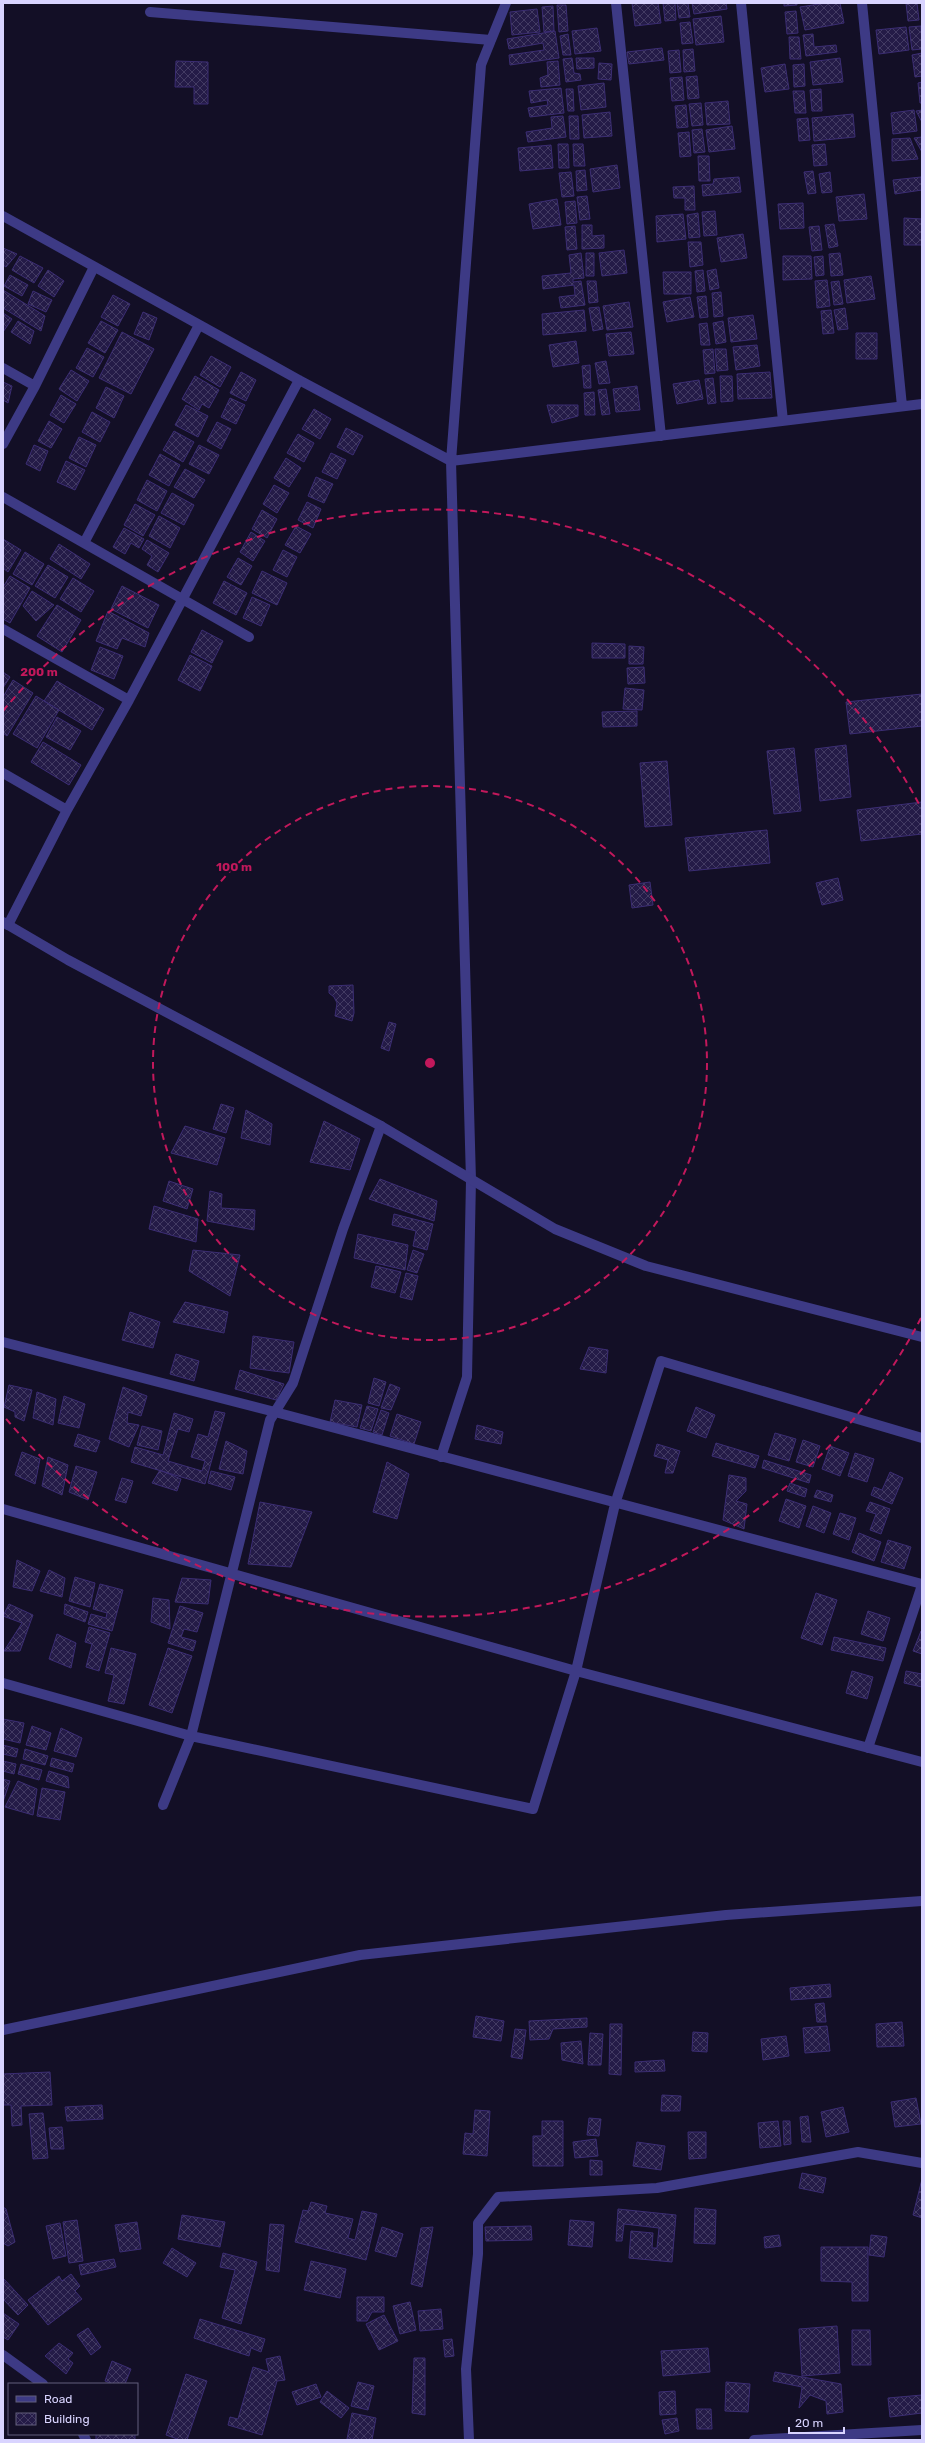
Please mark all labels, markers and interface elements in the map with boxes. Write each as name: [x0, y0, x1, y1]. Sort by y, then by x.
text: 200 m: [20, 665, 58, 679]
text: 100 m: [216, 860, 252, 874]
centre of rings: [423, 1056, 437, 1070]
legend: [8, 2383, 138, 2435]
text: Road: [44, 2392, 72, 2406]
scale bar: [789, 2409, 844, 2435]
text: Building: [44, 2412, 90, 2426]
text: 20 m: [795, 2416, 823, 2430]

